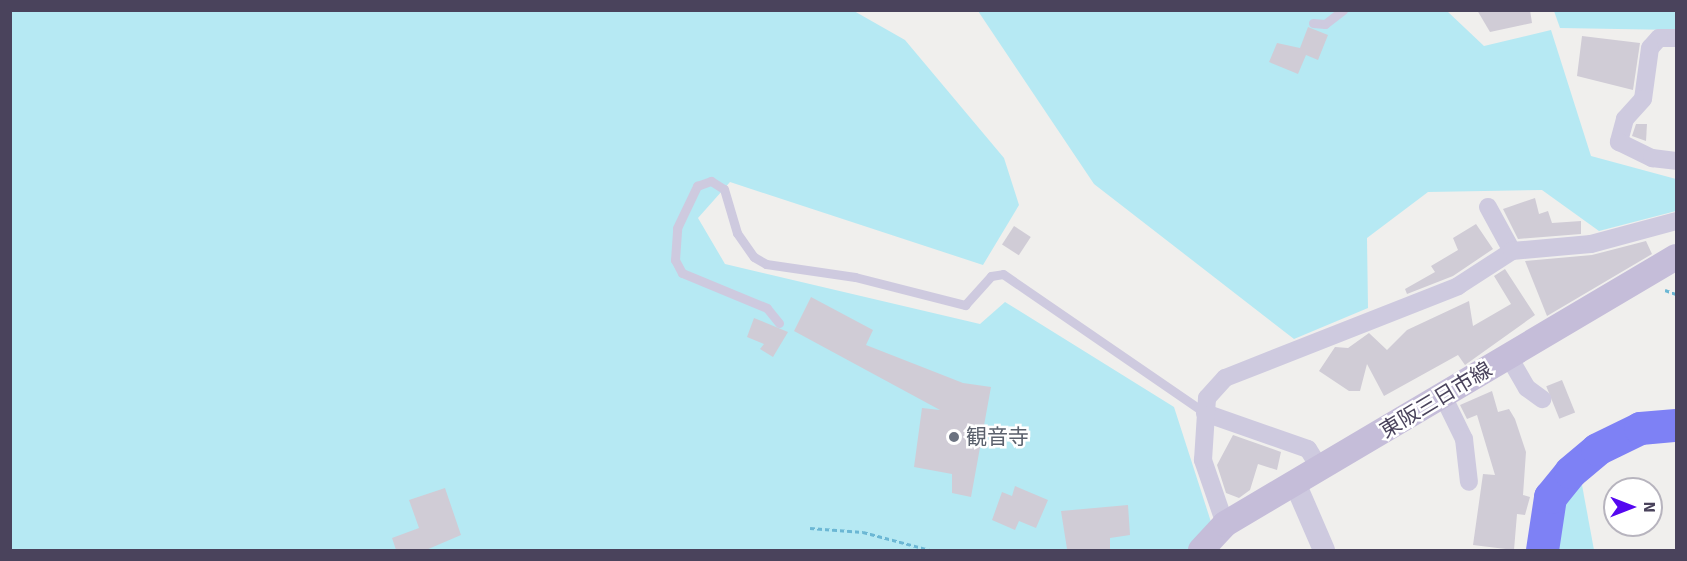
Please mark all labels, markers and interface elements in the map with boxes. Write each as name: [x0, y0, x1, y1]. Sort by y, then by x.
street label: 東阪三日市線: [1376, 357, 1496, 443]
place label: 観音寺: [966, 424, 1029, 450]
marker: 観音寺: [947, 430, 961, 444]
north arrow: [1603, 477, 1663, 537]
text: N: [1639, 501, 1659, 513]

